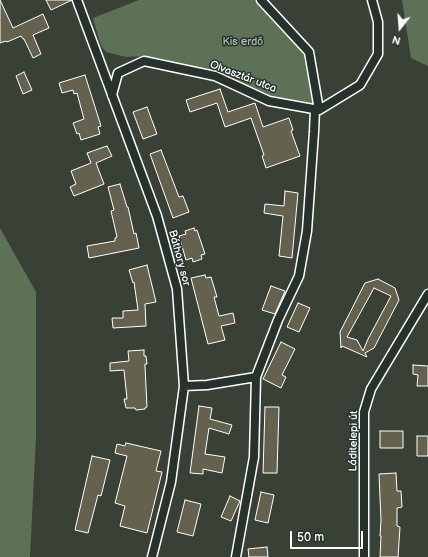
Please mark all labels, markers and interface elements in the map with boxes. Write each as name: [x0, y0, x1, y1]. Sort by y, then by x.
north arrow: [380, 8, 420, 48]
text: N: [391, 33, 402, 47]
park label: Kis erdő: [223, 35, 263, 49]
street label: Olvasztár utca: [208, 58, 278, 96]
street label: Báthory sor: [165, 228, 193, 288]
street label: Láditelepi út: [347, 410, 361, 472]
scale bar: [292, 523, 365, 549]
text: 50 m: [297, 530, 324, 545]

